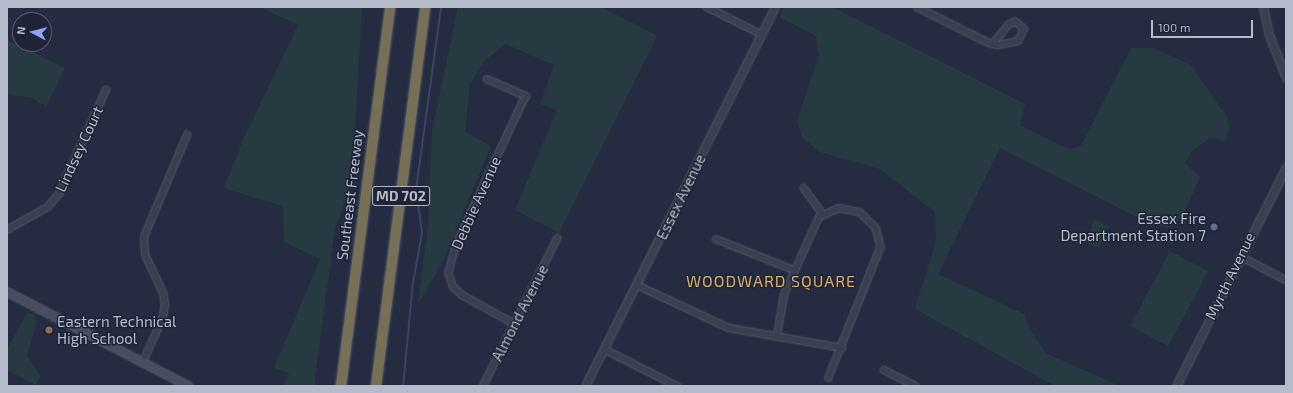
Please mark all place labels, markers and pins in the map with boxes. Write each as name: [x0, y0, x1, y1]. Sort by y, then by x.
place label: Essex Fire Department Station 7: [1060, 209, 1206, 244]
marker: Essex Fire Department Station 7: [1209, 222, 1219, 232]
place label: Eastern Technical High School: [57, 312, 177, 347]
marker: Eastern Technical High School: [44, 325, 54, 335]

